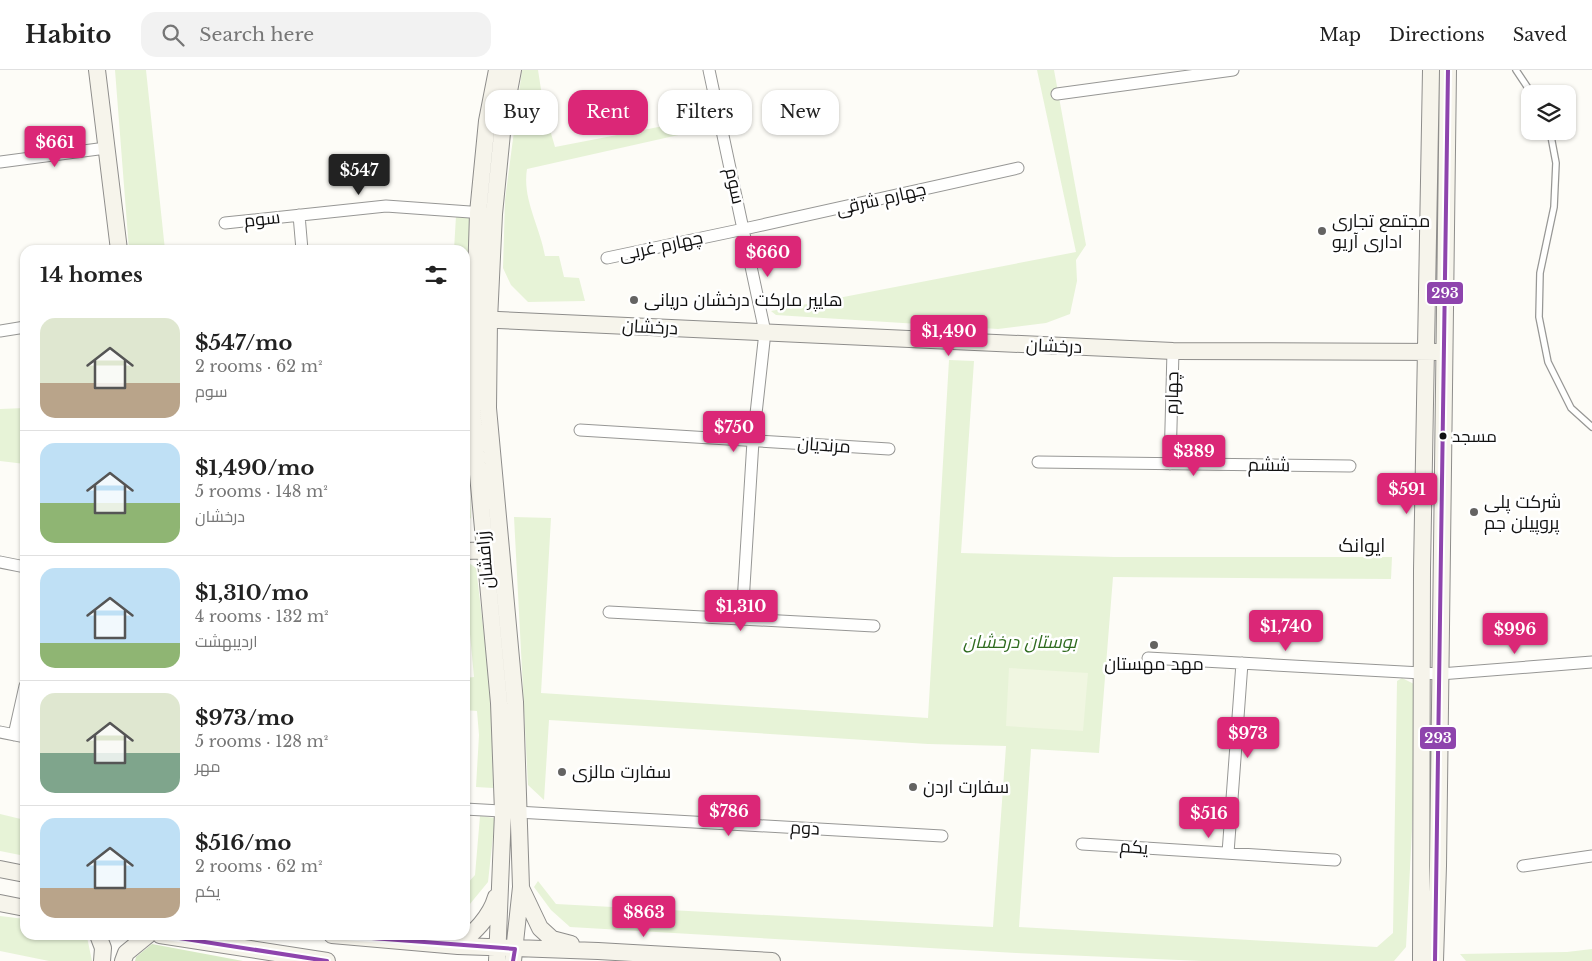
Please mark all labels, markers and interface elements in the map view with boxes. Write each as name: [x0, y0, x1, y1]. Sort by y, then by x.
search box: [141, 12, 491, 57]
text: Habito: [25, 20, 111, 49]
icon: search: [159, 21, 187, 49]
text: Search here: [199, 23, 314, 46]
text: Map: [1319, 24, 1361, 46]
text: Directions: [1389, 24, 1485, 46]
text: Saved: [1513, 24, 1567, 46]
map controls: [1521, 85, 1576, 140]
button: layers: [1521, 85, 1576, 140]
chip: Buy: [485, 90, 558, 135]
chip: Rent: [568, 90, 648, 135]
chip: Filters: [658, 90, 752, 135]
chip: New: [762, 90, 839, 135]
pin: $661: [25, 126, 85, 168]
text: $661: [36, 132, 74, 152]
pin: $547: [329, 154, 389, 196]
text: $547: [340, 160, 378, 180]
street label: سوم: [719, 166, 750, 206]
street label: چهارم شرقی: [834, 178, 928, 221]
street label: سوم: [243, 206, 281, 233]
place label: مجتمع تجاری اداری آريو: [1332, 210, 1430, 253]
marker: مجتمع تجاری اداری آريو: [1316, 225, 1328, 237]
street label: چهارم غربی: [617, 226, 705, 267]
pin: $660: [738, 236, 798, 278]
text: $660: [746, 242, 790, 262]
icon: filters: [422, 261, 450, 289]
text: 14 homes: [40, 262, 143, 288]
line badge: 293: [1426, 281, 1464, 305]
text: 293: [1431, 284, 1459, 302]
place label: هایپر مارکت درخشان دریانی: [644, 289, 843, 312]
marker: هایپر مارکت درخشان دریانی: [628, 294, 640, 306]
pin: $1,490: [908, 314, 990, 357]
street label: درخشان: [621, 315, 679, 339]
text: $1,490: [922, 321, 976, 341]
text: $547/mo: [195, 330, 292, 356]
street label: درخشان: [1026, 334, 1082, 358]
icon: home: [80, 338, 140, 398]
text: 2 rooms · 62 m²: [195, 356, 322, 376]
street label: چهارم: [1161, 371, 1184, 415]
text: سوم: [195, 381, 228, 401]
pin: $750: [704, 410, 764, 453]
text: $750: [714, 417, 754, 437]
place label: مسجد: [1452, 426, 1497, 447]
marker: مسجد: [1438, 431, 1448, 441]
street label: مرنديان: [797, 432, 851, 458]
pin: $389: [1164, 434, 1224, 477]
text: $389: [1173, 441, 1215, 461]
street label: ششم: [1248, 454, 1290, 477]
text: $1,490/mo: [195, 455, 314, 481]
icon: home: [80, 463, 140, 523]
pin: $591: [1377, 472, 1437, 515]
text: $591: [1388, 479, 1426, 499]
text: 5 rooms · 148 m²: [195, 481, 328, 501]
place label: شرکت پلی پروپیلن جم: [1484, 491, 1561, 535]
text: درخشان: [195, 506, 245, 526]
marker: شرکت پلی پروپیلن جم: [1468, 506, 1480, 518]
street label: زرافشان: [472, 530, 498, 590]
district label: ایوانک: [1339, 534, 1385, 557]
text: $1,310/mo: [195, 580, 309, 606]
icon: home: [80, 588, 140, 648]
pin: $1,310: [700, 590, 782, 632]
text: $1,310: [716, 596, 766, 616]
text: 4 rooms · 132 m²: [195, 606, 329, 626]
pin: $1,740: [1245, 610, 1327, 652]
pin: $996: [1485, 612, 1545, 655]
text: $1,740: [1260, 616, 1312, 636]
text: $996: [1494, 619, 1536, 639]
text: اردیبهشت: [195, 631, 258, 651]
park label: بوستان درخشان: [963, 631, 1078, 653]
marker: مهد مهستان: [1148, 639, 1160, 651]
place label: مهد مهستان: [1104, 653, 1204, 675]
text: $973/mo: [195, 705, 294, 731]
icon: home: [80, 713, 140, 773]
pin: $973: [1218, 716, 1278, 759]
text: $973: [1228, 723, 1268, 743]
line badge: 293: [1419, 726, 1457, 750]
text: 293: [1424, 729, 1452, 747]
text: 5 rooms · 128 m²: [195, 731, 328, 751]
text: مهر: [195, 756, 221, 776]
place label: سفارت مالزی: [572, 761, 671, 783]
marker: سفارت مالزی: [556, 766, 568, 778]
place label: سفارت اردن: [923, 776, 1009, 798]
marker: سفارت اردن: [907, 781, 919, 793]
pin: $786: [699, 794, 759, 837]
pin: $516: [1179, 796, 1239, 839]
text: $786: [709, 801, 749, 821]
text: $516: [1190, 803, 1228, 823]
street label: دوم: [790, 816, 820, 841]
text: $516/mo: [195, 830, 291, 856]
street label: یکم: [1119, 835, 1149, 860]
icon: home: [80, 838, 140, 898]
text: 2 rooms · 62 m²: [195, 856, 322, 876]
text: یکم: [195, 881, 220, 901]
pin: $863: [614, 896, 674, 938]
text: $863: [623, 902, 665, 922]

